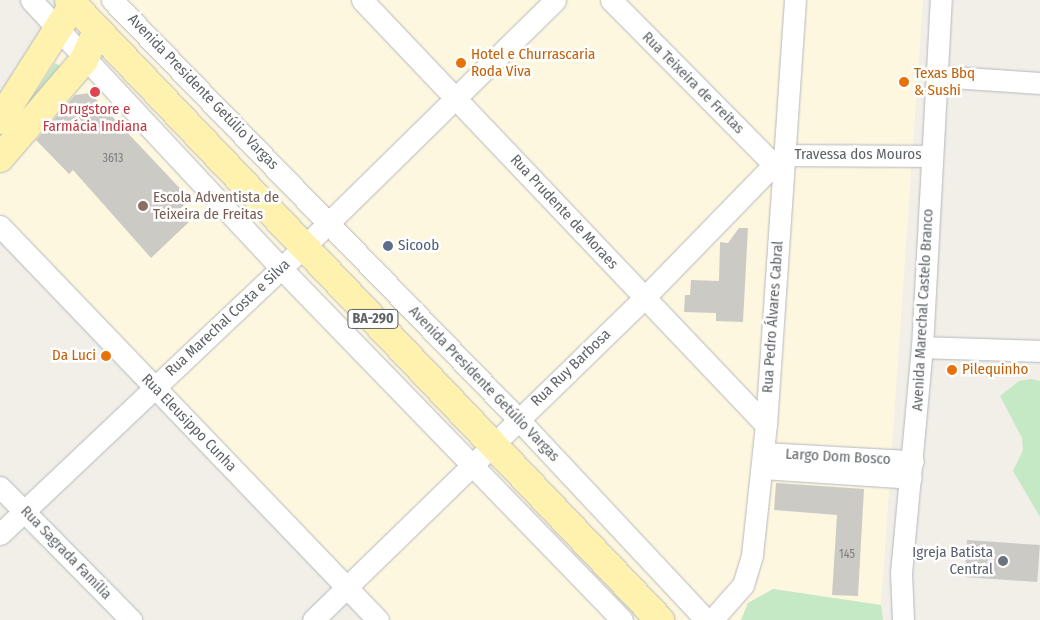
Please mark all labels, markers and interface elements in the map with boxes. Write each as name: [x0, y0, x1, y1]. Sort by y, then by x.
street label: Avenida Presidente Getúlio Vargas: [124, 11, 282, 173]
street label: Rua Teixeira de Freitas: [638, 28, 748, 138]
place label: Hotel e Churrascaria Roda Viva: [471, 45, 595, 80]
marker: Hotel e Churrascaria Roda Viva: [455, 57, 467, 69]
place label: Texas Bbq & Sushi: [914, 64, 975, 99]
marker: Texas Bbq & Sushi: [898, 76, 910, 88]
marker: Drugstore e Farmácia Indiana: [89, 86, 101, 98]
place label: Drugstore e Farmácia Indiana: [43, 100, 147, 135]
street label: Travessa dos Mouros: [794, 146, 922, 164]
street label: Rua Prudente de Moraes: [506, 151, 622, 273]
house number: 3613: [103, 152, 123, 166]
place label: Escola Adventista de Teixeira de Freitas: [153, 188, 279, 223]
marker: Escola Adventista de Teixeira de Freitas: [137, 200, 149, 212]
street label: Avenida Marechal Castelo Branco: [909, 208, 937, 412]
place label: Sicoob: [398, 237, 439, 255]
marker: Sicoob: [382, 240, 394, 252]
street label: Rua Pedro Álvares Cabral: [759, 240, 787, 394]
street label: Rua Marechal Costa e Silva: [162, 256, 294, 380]
street label: Avenida Presidente Getúlio Vargas: [405, 303, 563, 465]
road number: BA-290: [347, 308, 399, 330]
street label: Rua Ruy Barbosa: [528, 326, 614, 410]
place label: Da Luci: [52, 347, 96, 365]
marker: Da Luci: [100, 350, 112, 362]
place label: Pilequinho: [962, 361, 1028, 379]
marker: Pilequinho: [946, 364, 958, 376]
street label: Rua Eleusippo Cunha: [138, 370, 240, 476]
street label: Largo Dom Bosco: [785, 445, 891, 469]
street label: Rua Sagrada Família: [17, 502, 115, 604]
place label: Igreja Batista Central: [912, 543, 993, 578]
house number: 145: [839, 548, 855, 562]
marker: Igreja Batista Central: [997, 555, 1009, 567]

